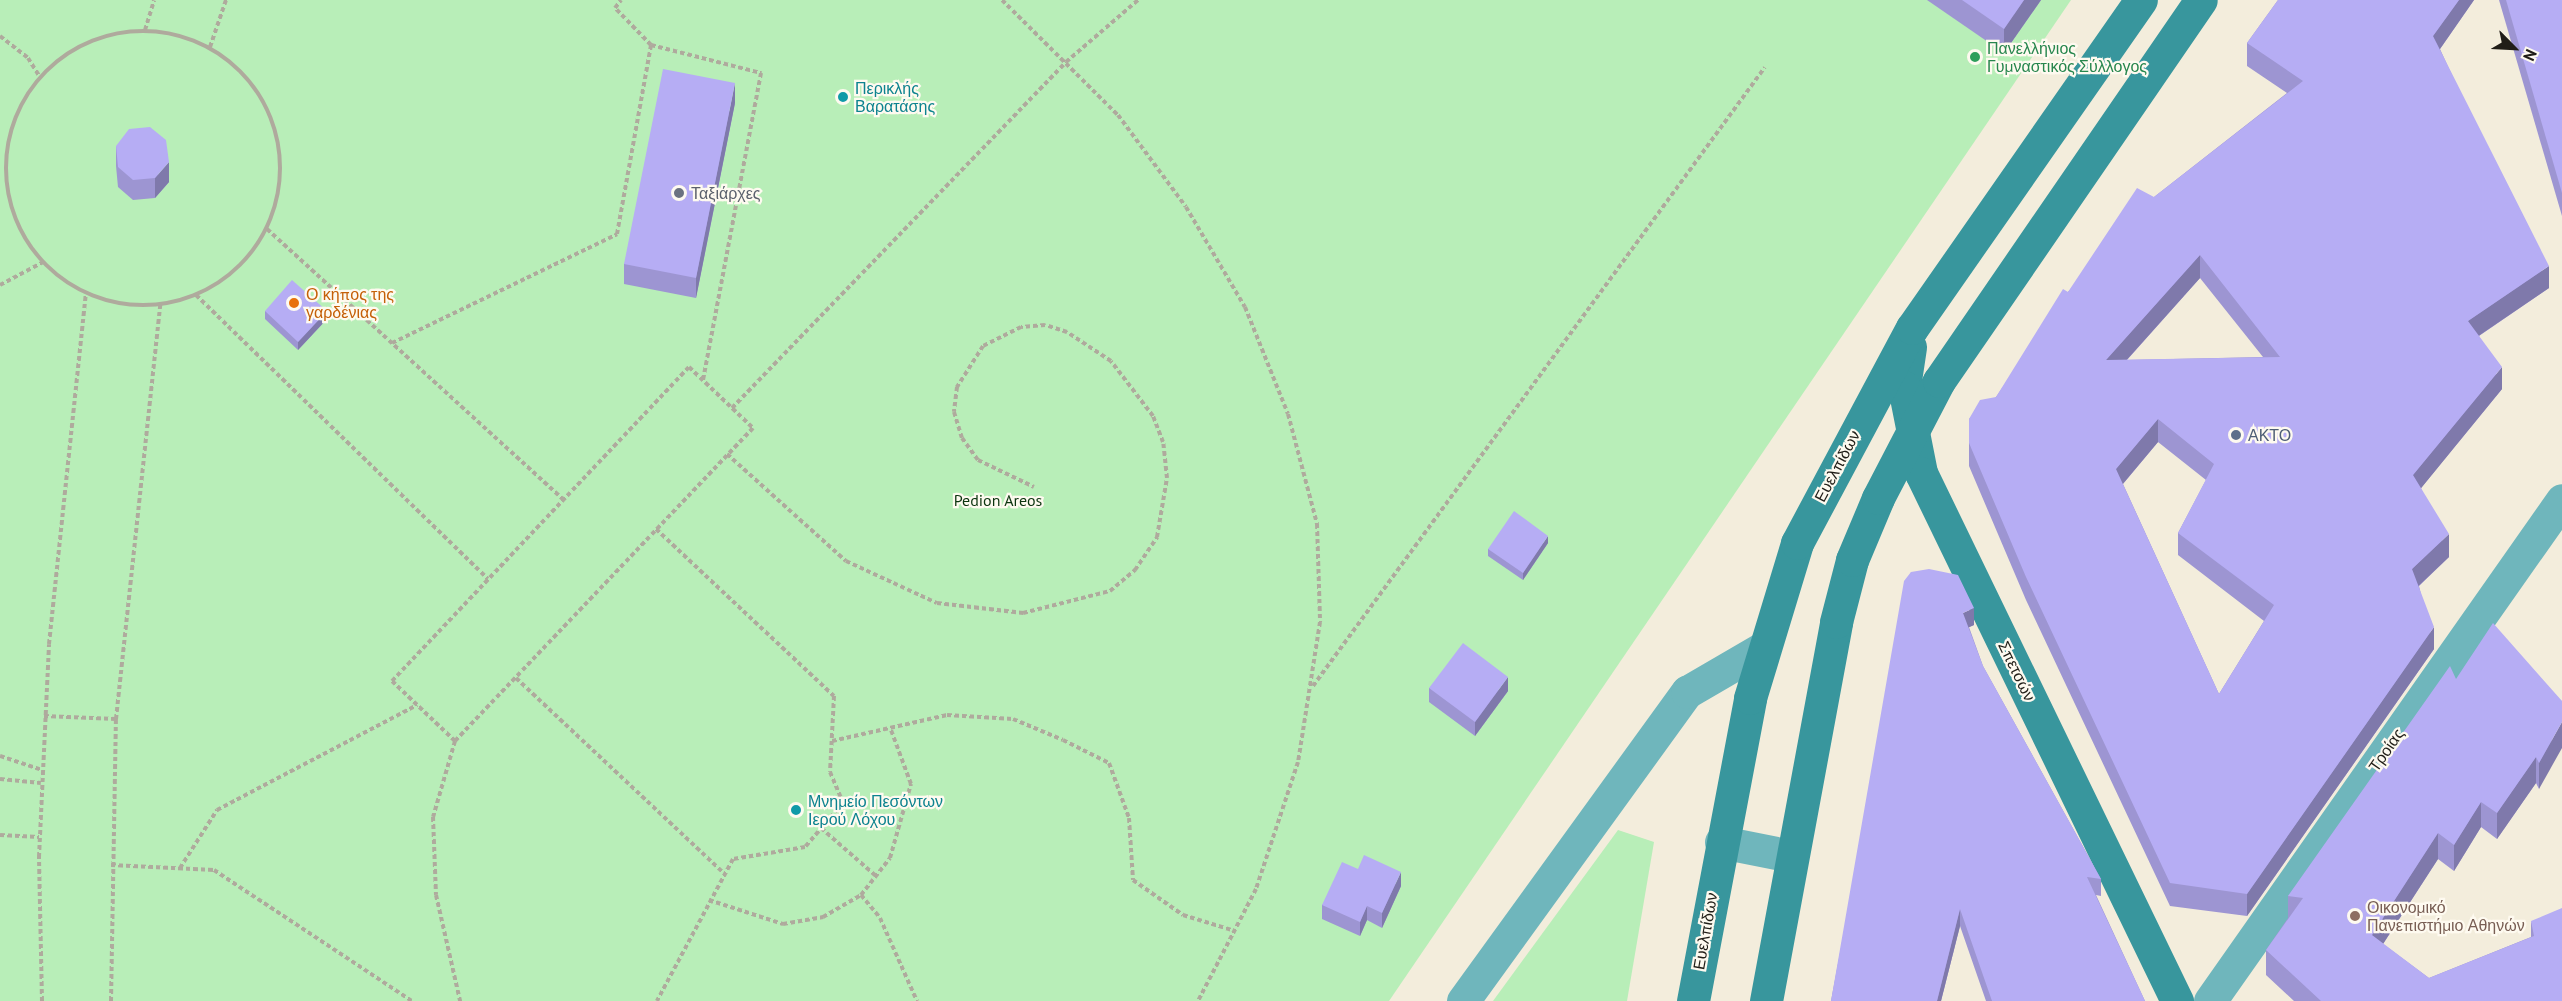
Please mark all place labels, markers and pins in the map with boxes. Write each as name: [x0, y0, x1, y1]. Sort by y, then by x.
place label: Πανελλήνιος Γυμναστικός Σύλλογος: [1987, 38, 2147, 76]
marker: Πανελλήνιος Γυμναστικός Σύλλογος: [1968, 50, 1982, 64]
place label: Περικλής Βαρατάσης: [855, 78, 935, 116]
marker: Περικλής Βαρατάσης: [836, 90, 850, 104]
place label: Ταξιάρχες: [691, 183, 761, 203]
marker: Ταξιάρχες: [672, 186, 686, 200]
place label: Ο κήπος της γαρδένιας: [306, 284, 394, 322]
marker: Ο κήπος της γαρδένιας: [287, 296, 301, 310]
place label: ΑΚΤΟ: [2248, 425, 2291, 445]
marker: ΑΚΤΟ: [2229, 428, 2243, 442]
place label: Μνημείο Πεσόντων Ιερού Λόχου: [808, 791, 943, 829]
marker: Μνημείο Πεσόντων Ιερού Λόχου: [789, 803, 803, 817]
place label: Οικονομικό Πανεπιστήμιο Αθηνών: [2367, 897, 2525, 935]
marker: Οικονομικό Πανεπιστήμιο Αθηνών: [2348, 909, 2362, 923]

